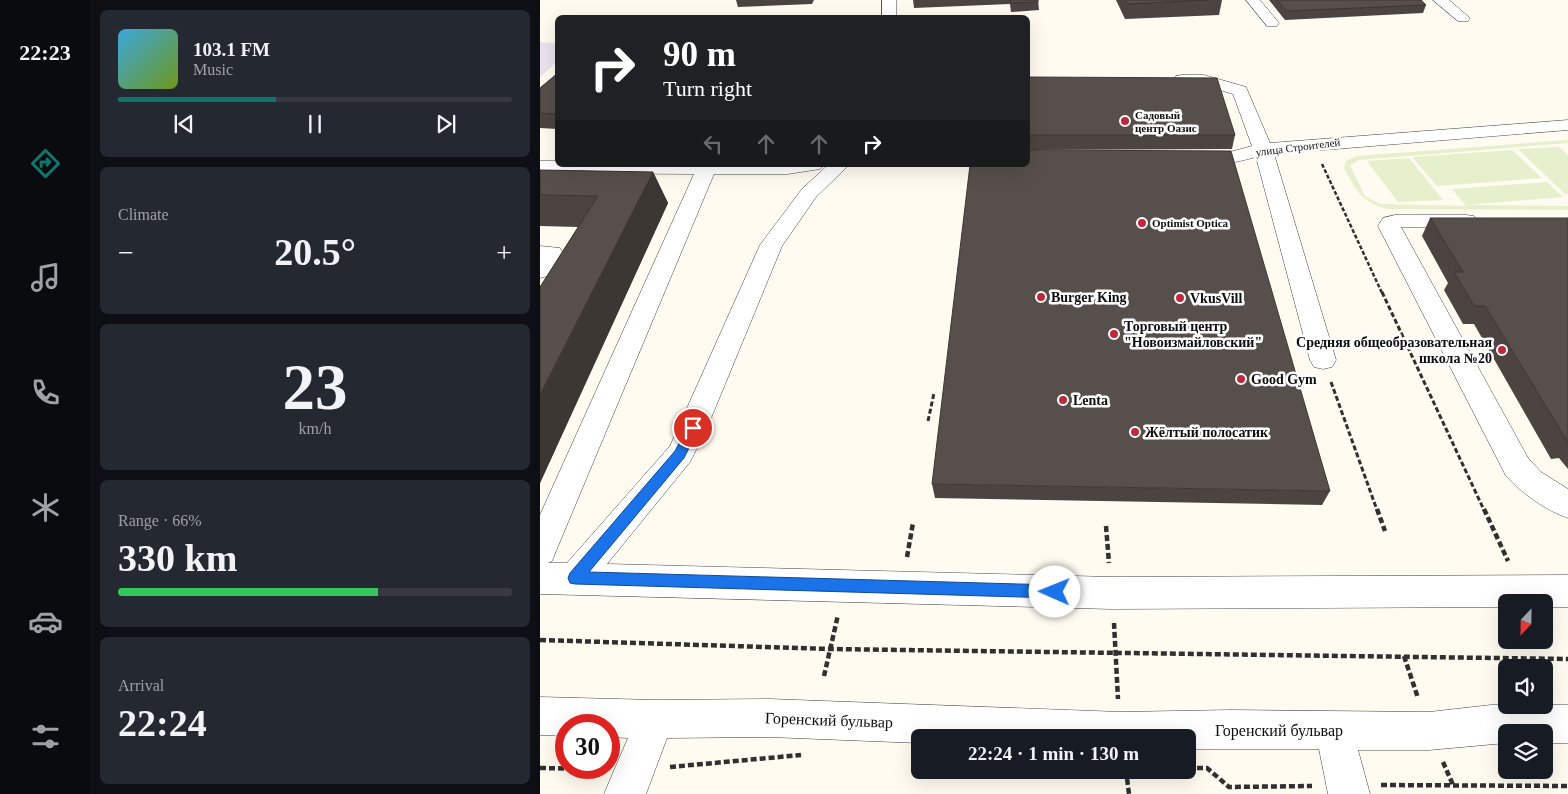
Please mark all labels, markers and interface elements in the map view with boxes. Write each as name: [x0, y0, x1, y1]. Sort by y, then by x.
icon: right: [580, 35, 645, 100]
text: 90 m: [663, 35, 736, 74]
text: 103.1 FM: [193, 39, 270, 60]
text: 22:23: [19, 40, 71, 65]
text: Music: [193, 61, 233, 78]
text: Turn right: [663, 76, 752, 101]
place label: Садовый центр Оазис: [1135, 109, 1197, 134]
icon: previous: [170, 110, 198, 138]
icon: pause: [301, 110, 329, 138]
icon: next: [432, 110, 460, 138]
marker: Садовый центр Оазис: [1119, 115, 1131, 127]
icon: left: [699, 130, 727, 158]
icon: ahead: [752, 130, 780, 158]
icon: ahead: [805, 130, 833, 158]
icon: right: [858, 130, 886, 158]
street label: улица Строителей: [1255, 136, 1341, 158]
icon: directions: [28, 146, 63, 181]
text: Climate: [118, 206, 169, 223]
marker: Optimist Optica: [1136, 217, 1148, 229]
place label: Optimist Optica: [1152, 217, 1229, 229]
text: 20.5°: [274, 231, 356, 273]
text: −: [118, 237, 134, 268]
text: +: [496, 237, 512, 268]
icon: music: [28, 260, 63, 295]
place label: Burger King: [1051, 290, 1127, 305]
marker: Burger King: [1035, 291, 1047, 303]
place label: VkusVill: [1190, 291, 1243, 306]
marker: VkusVill: [1174, 292, 1186, 304]
place label: Торговый центр "Новоизмайловский": [1124, 319, 1262, 350]
marker: Торговый центр "Новоизмайловский": [1108, 328, 1120, 340]
place label: Средняя общеобразовательная школа №20: [1296, 335, 1492, 366]
marker: Средняя общеобразовательная школа №20: [1496, 344, 1508, 356]
text: 23: [283, 351, 348, 423]
place label: Good Gym: [1251, 372, 1317, 387]
marker: Good Gym: [1235, 373, 1247, 385]
icon: phone: [28, 375, 63, 410]
place label: Lenta: [1073, 393, 1108, 408]
marker: Lenta: [1057, 394, 1069, 406]
pin: [672, 407, 714, 449]
icon: arrive: [679, 414, 707, 442]
text: km/h: [299, 420, 331, 437]
place label: Жёлтый полосатик: [1145, 425, 1269, 440]
marker: Жёлтый полосатик: [1129, 426, 1141, 438]
icon: climate: [28, 490, 63, 525]
text: Range · 66%: [118, 512, 202, 529]
text: 330 km: [118, 537, 237, 579]
position arrow: [1028, 565, 1080, 617]
north arrow: [1498, 594, 1552, 649]
map controls: [1498, 594, 1553, 779]
icon: car: [28, 604, 63, 639]
button: sound: [1498, 659, 1553, 714]
text: Arrival: [118, 677, 164, 694]
text: 22:24: [118, 702, 207, 744]
street label: Горенский бульвар: [765, 709, 893, 732]
speed limit sign: 30: [555, 714, 620, 779]
icon: filters: [28, 719, 63, 754]
street label: Горенский бульвар: [1215, 722, 1343, 740]
button: layers: [1498, 724, 1553, 779]
text: 22:24 · 1 min · 130 m: [968, 743, 1139, 764]

